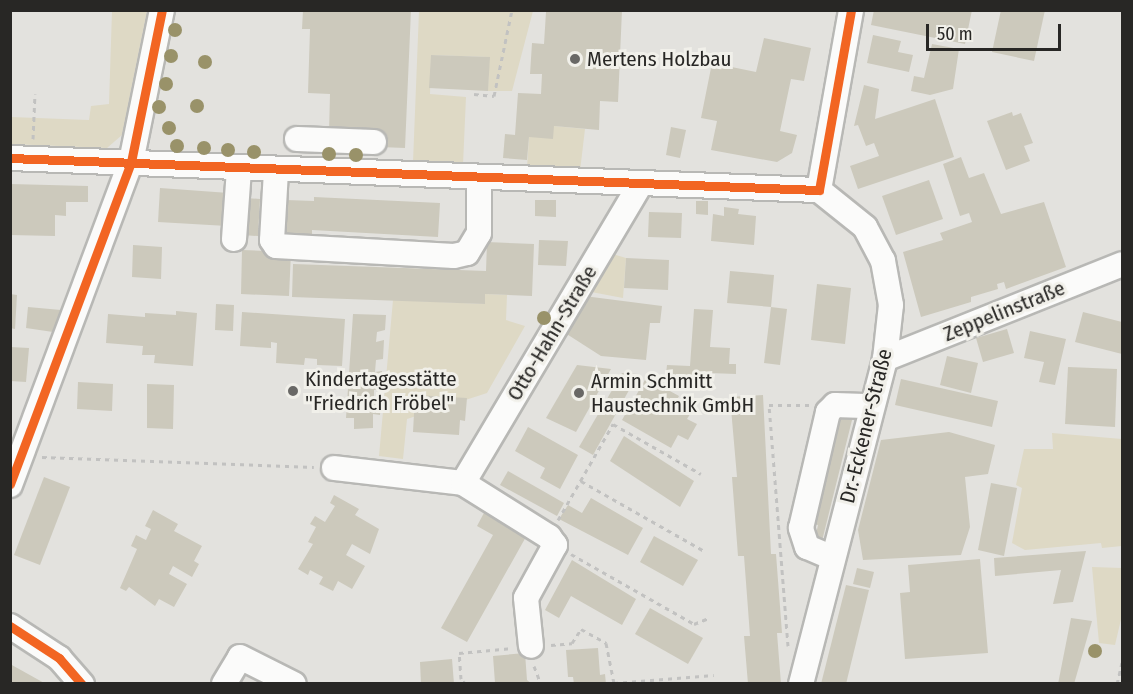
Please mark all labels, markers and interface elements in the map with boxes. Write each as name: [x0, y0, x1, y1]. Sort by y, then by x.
scale bar: [929, 12, 1064, 50]
text: 50 m: [937, 23, 973, 45]
place label: Mertens Holzbau: [587, 46, 732, 72]
marker: Mertens Holzbau: [568, 52, 582, 66]
street label: Otto-Hahn-Straße: [502, 261, 602, 405]
street label: Zeppelinstraße: [940, 275, 1068, 347]
street label: Dr.-Eckener-Straße: [835, 346, 897, 506]
place label: Kindertagesstätte "Friedrich Fröbel": [305, 366, 457, 416]
place label: Armin Schmitt Haustechnik GmbH: [591, 368, 754, 418]
marker: Kindertagesstätte "Friedrich Fröbel": [286, 384, 300, 398]
marker: Armin Schmitt Haustechnik GmbH: [572, 386, 586, 400]

